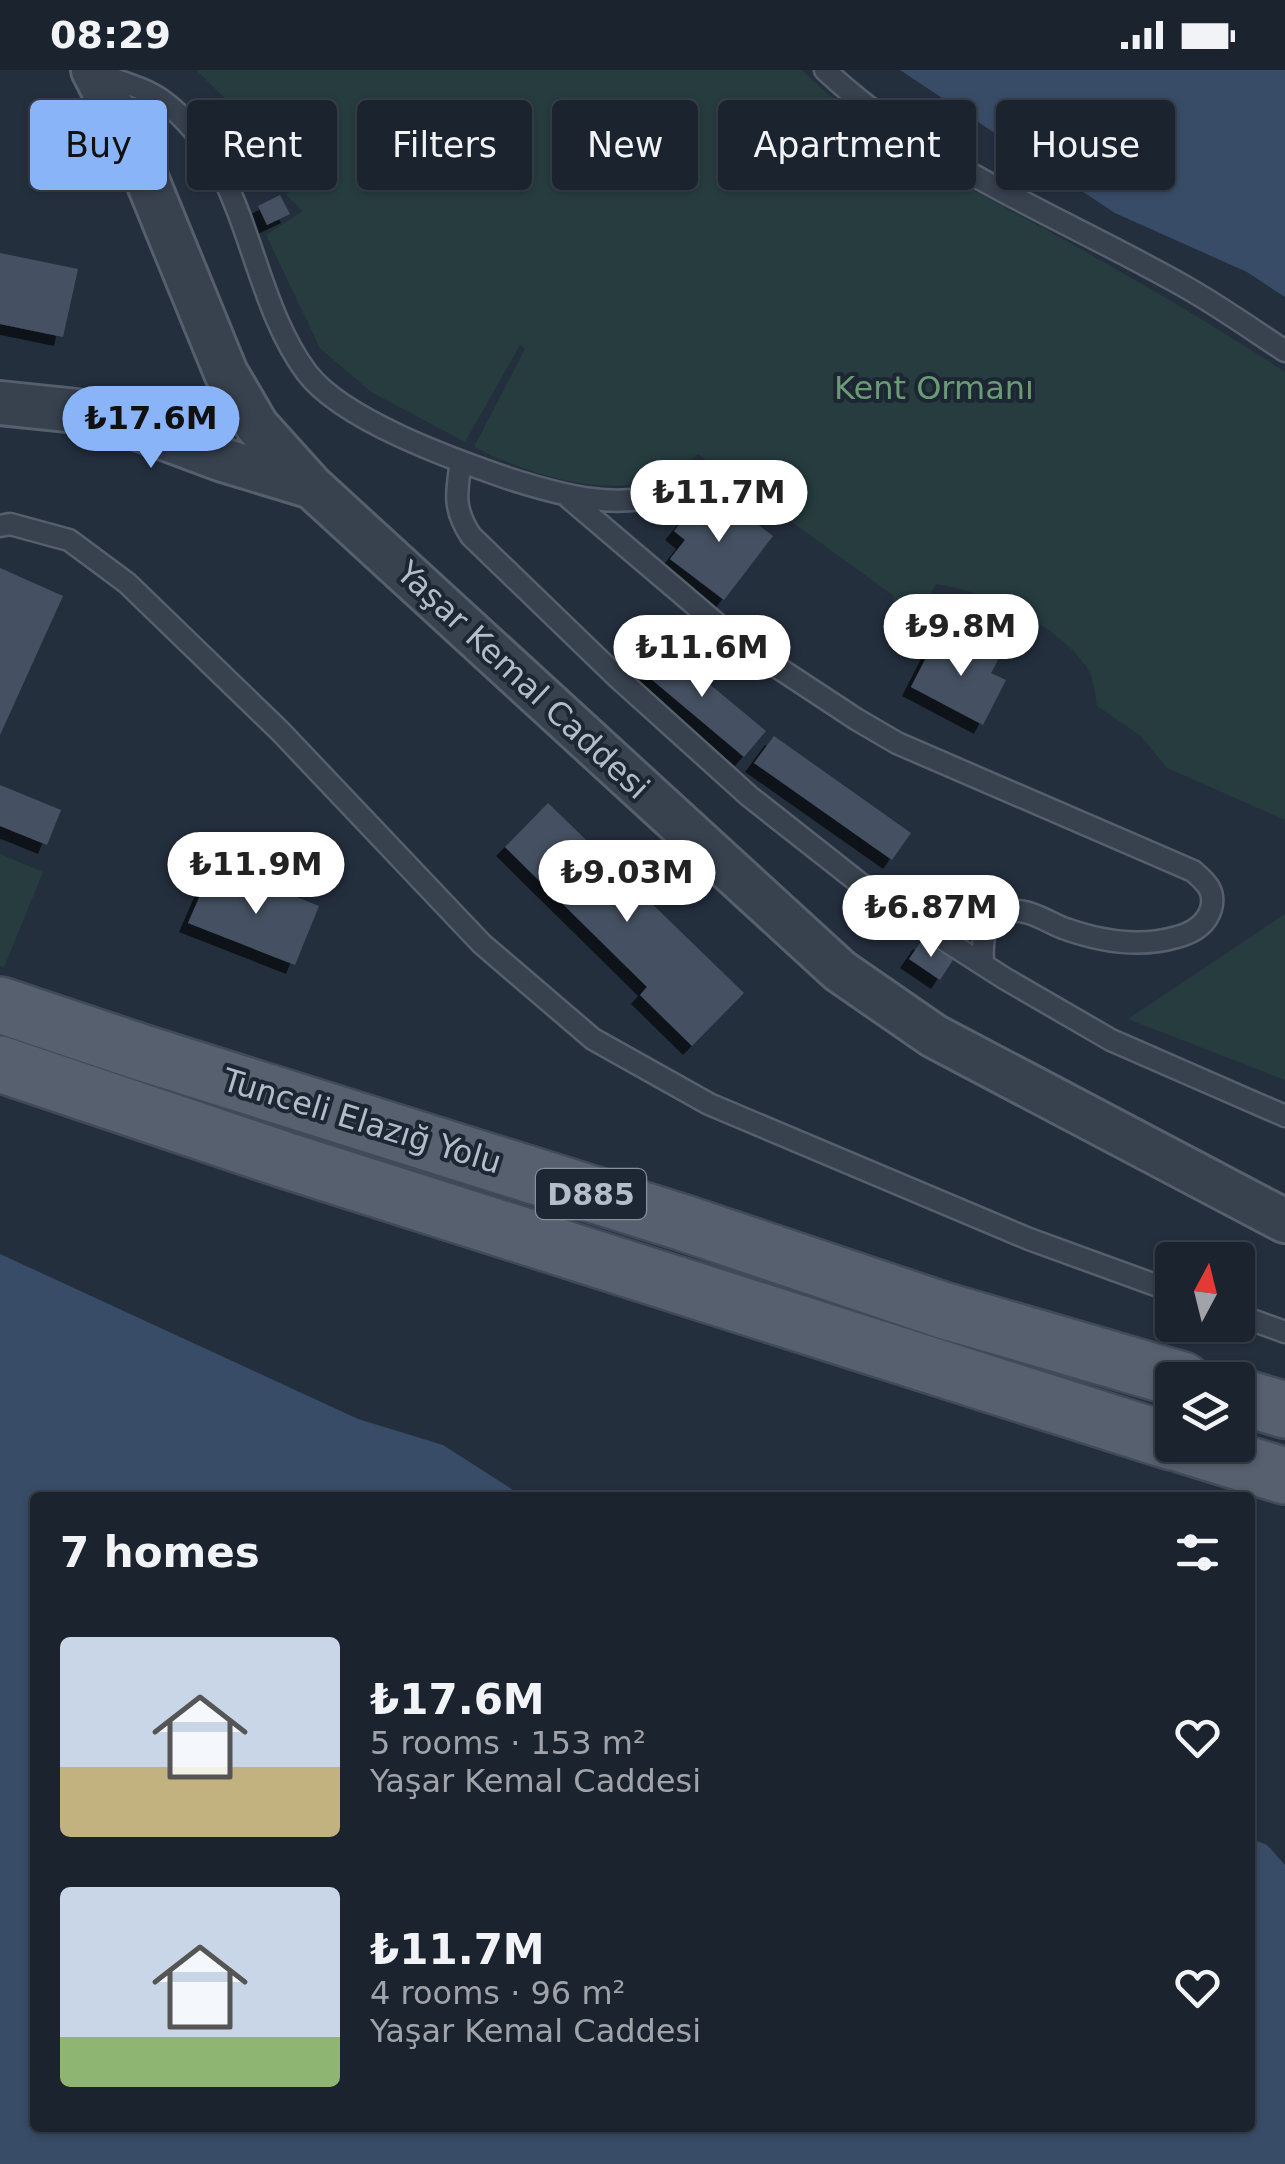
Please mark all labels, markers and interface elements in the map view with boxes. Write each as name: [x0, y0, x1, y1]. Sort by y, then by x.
text: 08:29: [50, 13, 171, 57]
chip: Buy: [30, 100, 167, 190]
chip: Rent: [187, 100, 337, 190]
chip: Filters: [357, 100, 532, 190]
chip: New: [552, 100, 698, 190]
chip: Apartment: [718, 100, 976, 190]
chip: House: [996, 100, 1175, 190]
park label: Kent Ormanı: [834, 369, 1034, 407]
pin: ₺17.6M: [70, 386, 232, 471]
text: ₺17.6M: [84, 399, 218, 437]
pin: ₺11.7M: [638, 460, 800, 545]
text: ₺11.7M: [652, 473, 786, 511]
street label: Yaşar Kemal Caddesi: [388, 553, 657, 807]
pin: ₺9.8M: [891, 594, 1031, 679]
text: ₺9.8M: [906, 607, 1016, 645]
pin: ₺11.6M: [621, 615, 783, 700]
text: ₺11.6M: [635, 628, 769, 666]
pin: ₺11.9M: [175, 832, 337, 917]
pin: ₺9.03M: [546, 840, 708, 925]
text: ₺11.9M: [189, 845, 323, 883]
text: ₺9.03M: [560, 853, 694, 891]
pin: ₺6.87M: [850, 875, 1012, 960]
text: ₺6.87M: [864, 888, 998, 926]
street label: Tunceli Elazığ Yolu: [217, 1060, 506, 1181]
road number: D885: [536, 1169, 646, 1219]
north arrow: [1155, 1242, 1255, 1342]
map controls: [1155, 1242, 1255, 1462]
button: layers: [1155, 1362, 1255, 1462]
icon: filters: [1170, 1525, 1225, 1580]
text: 7 homes: [60, 1528, 260, 1577]
text: ₺17.6M: [370, 1675, 545, 1724]
icon: home: [140, 1677, 260, 1797]
icon: heart: [1170, 1710, 1225, 1765]
text: 5 rooms · 153 m²: [370, 1724, 646, 1762]
text: Yaşar Kemal Caddesi: [370, 1762, 701, 1800]
text: ₺11.7M: [370, 1925, 545, 1974]
icon: home: [140, 1927, 260, 2047]
icon: heart: [1170, 1960, 1225, 2015]
text: 4 rooms · 96 m²: [370, 1974, 625, 2012]
text: Yaşar Kemal Caddesi: [370, 2012, 701, 2050]

